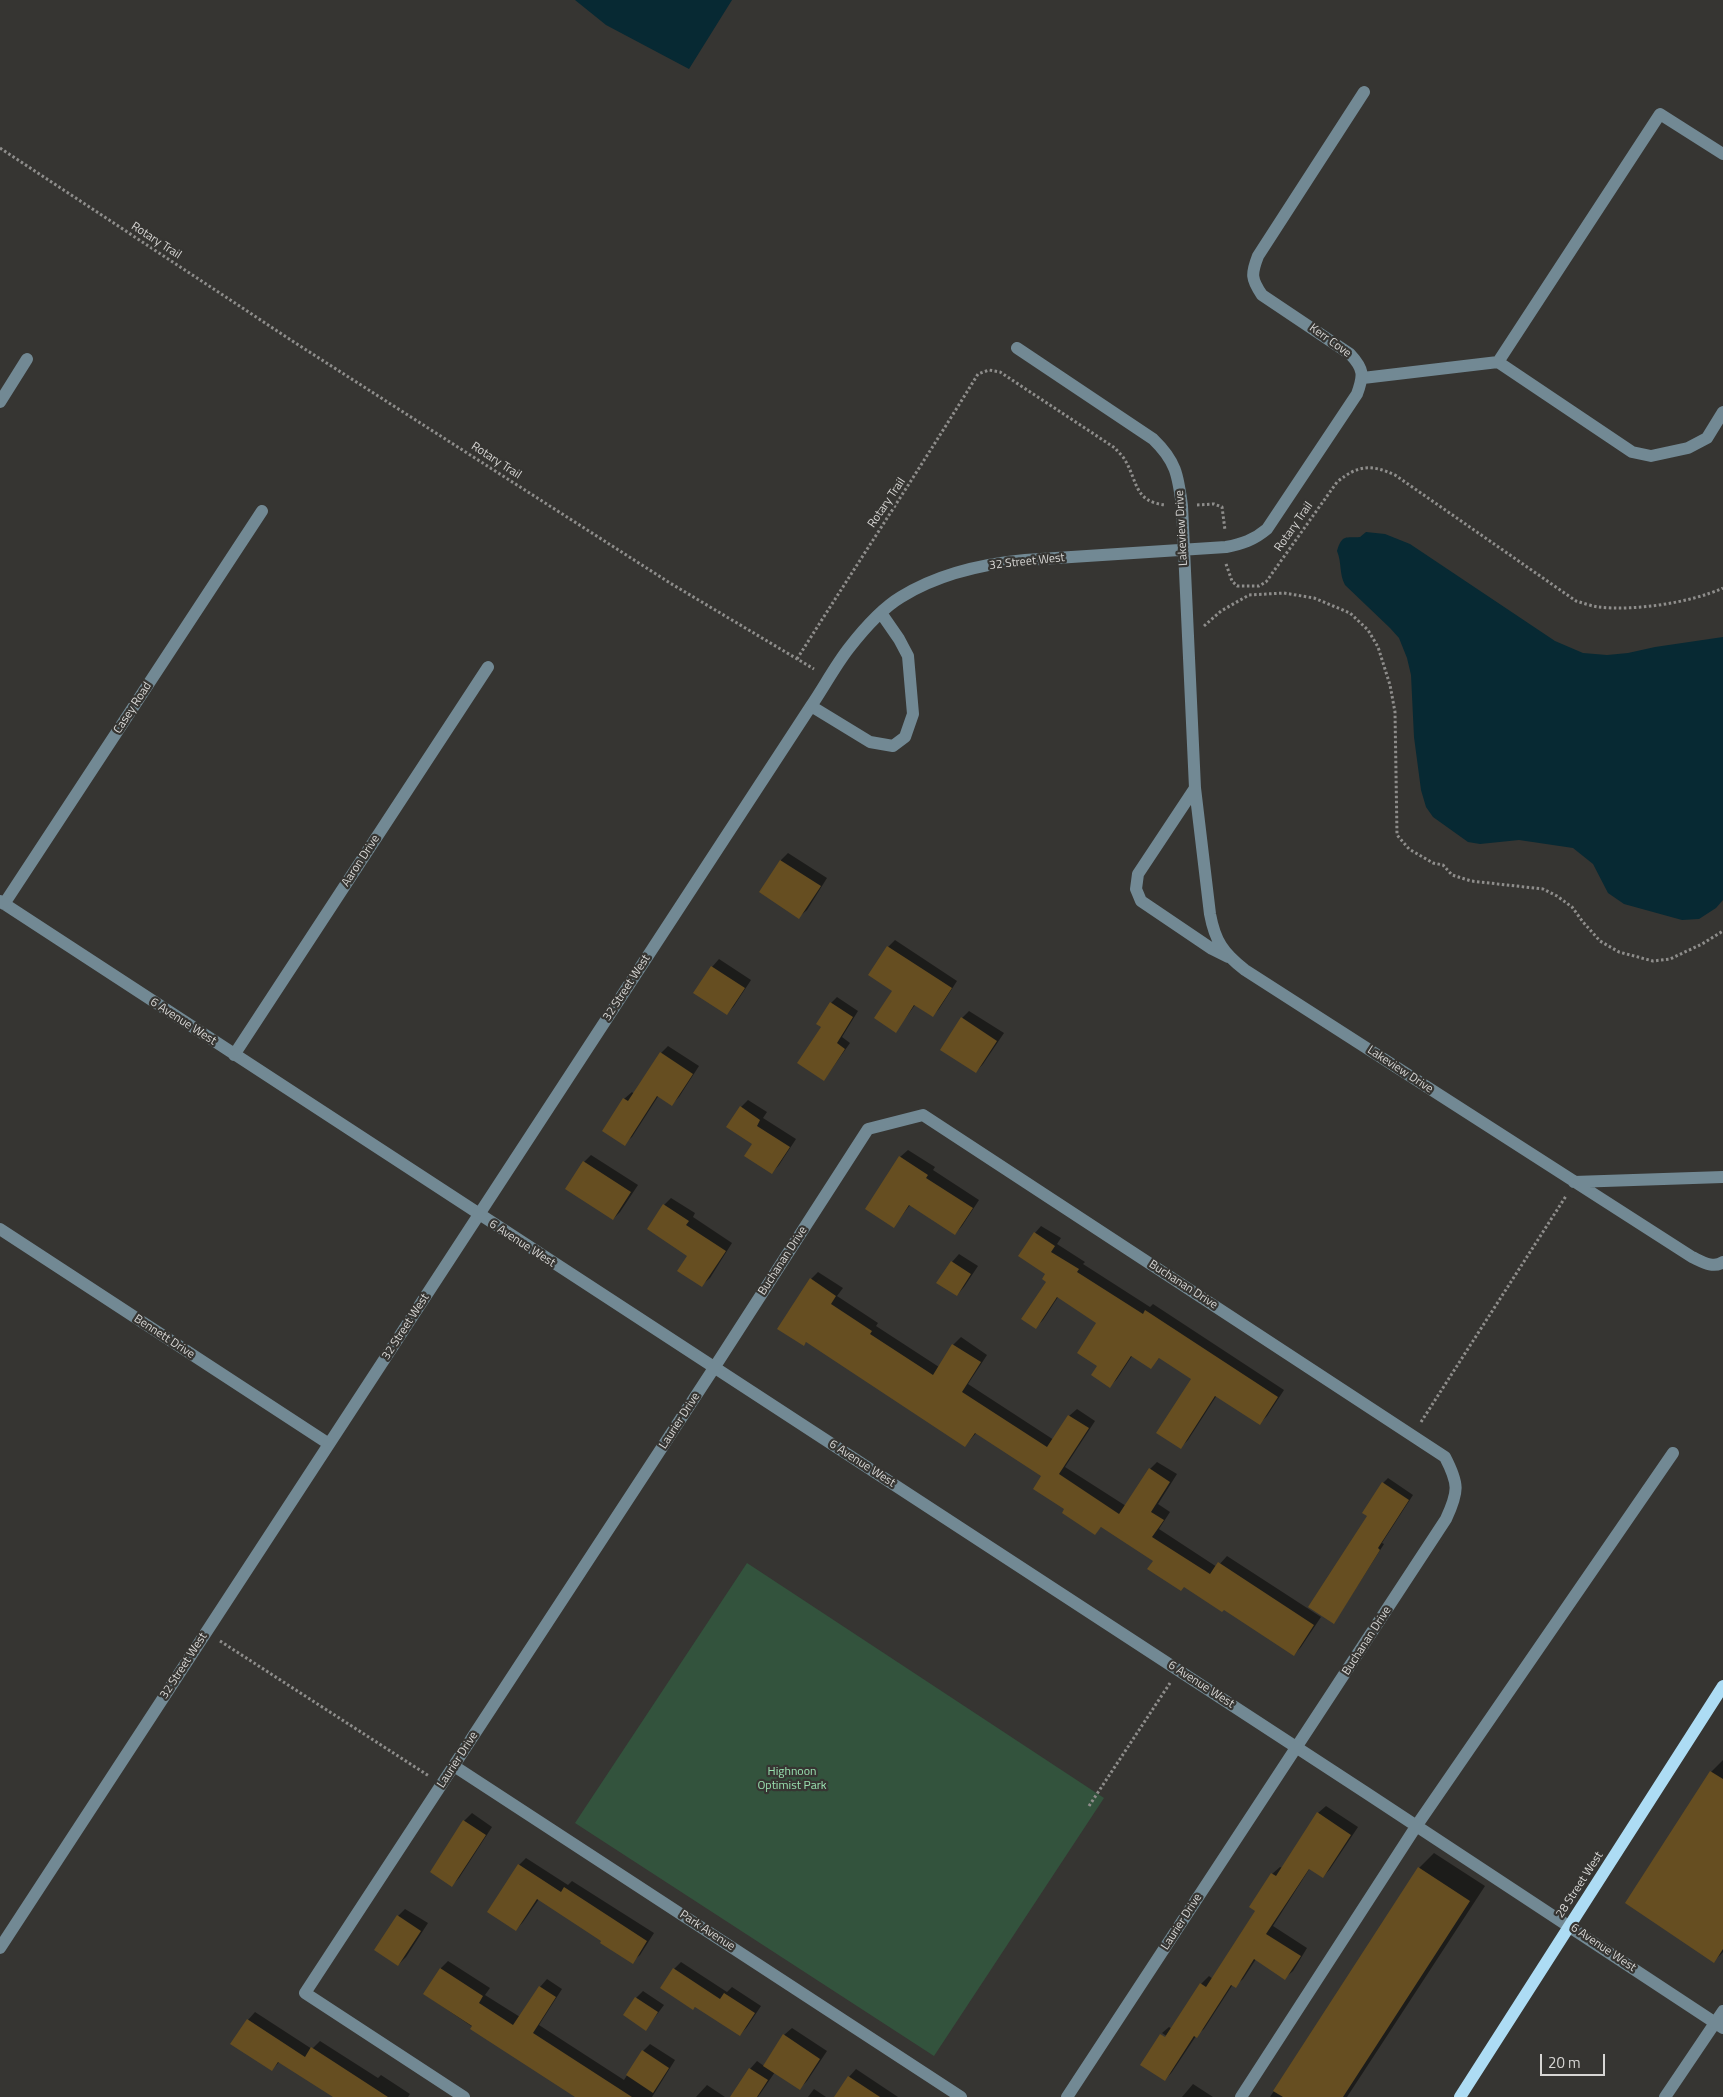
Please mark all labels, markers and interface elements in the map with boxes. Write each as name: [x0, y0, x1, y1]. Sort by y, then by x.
street label: Rotary Trail: [128, 219, 184, 263]
street label: Kerr Cove: [1306, 321, 1354, 361]
street label: Rotary Trail: [468, 439, 524, 483]
street label: Rotary Trail: [865, 475, 909, 531]
street label: Lakeview Drive: [1173, 490, 1191, 566]
street label: Rotary Trail: [1272, 499, 1316, 555]
street label: 32 Street West: [989, 551, 1065, 573]
street label: Casey Road: [111, 680, 155, 736]
street label: Aaron Drive: [339, 832, 383, 890]
street label: 32 Street West: [600, 952, 654, 1024]
street label: 6 Avenue West: [147, 995, 219, 1049]
street label: Lakeview Drive: [1364, 1043, 1436, 1097]
street label: 6 Avenue West: [486, 1217, 558, 1271]
street label: Buchanan Drive: [755, 1224, 811, 1298]
street label: Buchanan Drive: [1146, 1257, 1220, 1313]
street label: 32 Street West: [379, 1291, 433, 1363]
street label: Bennett Drive: [131, 1312, 197, 1362]
street label: Laurier Drive: [657, 1390, 703, 1452]
street label: 6 Avenue West: [826, 1437, 898, 1491]
street label: Buchanan Drive: [1339, 1604, 1395, 1678]
street label: 32 Street West: [157, 1630, 211, 1702]
street label: 6 Avenue West: [1165, 1658, 1237, 1712]
street label: Laurier Drive: [435, 1729, 481, 1791]
park label: Highnoon Optimist Park: [757, 1765, 827, 1793]
street label: 28 Street West: [1553, 1849, 1607, 1921]
street label: Laurier Drive: [1159, 1891, 1205, 1953]
street label: Park Avenue: [677, 1908, 737, 1954]
street label: 6 Avenue West: [1568, 1921, 1638, 1975]
scale bar: [1543, 2044, 1608, 2076]
text: 20 m: [1548, 2051, 1581, 2074]

